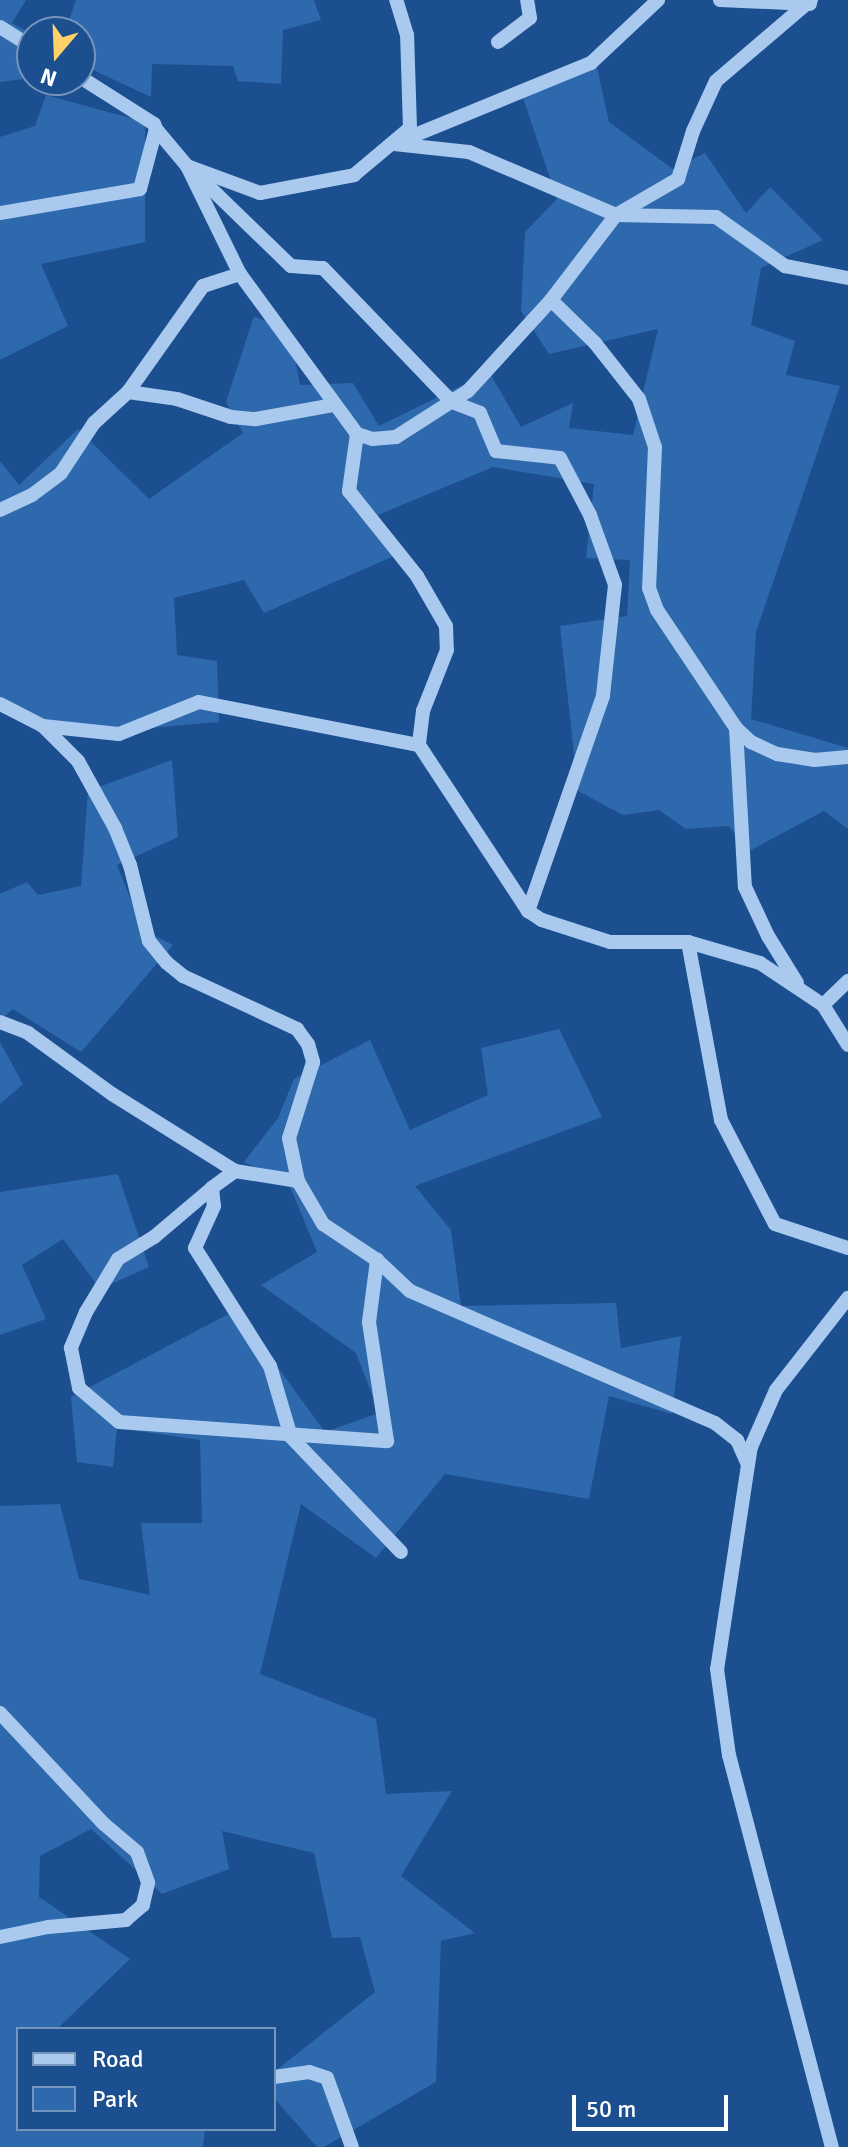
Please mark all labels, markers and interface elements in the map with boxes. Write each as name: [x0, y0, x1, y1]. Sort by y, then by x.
north arrow: [16, 16, 96, 96]
text: N: [37, 62, 60, 93]
legend: [16, 2027, 276, 2131]
text: Road: [92, 2044, 143, 2074]
scale bar: [576, 2079, 732, 2129]
text: Park: [92, 2084, 138, 2114]
text: 50 m: [586, 2094, 636, 2124]

